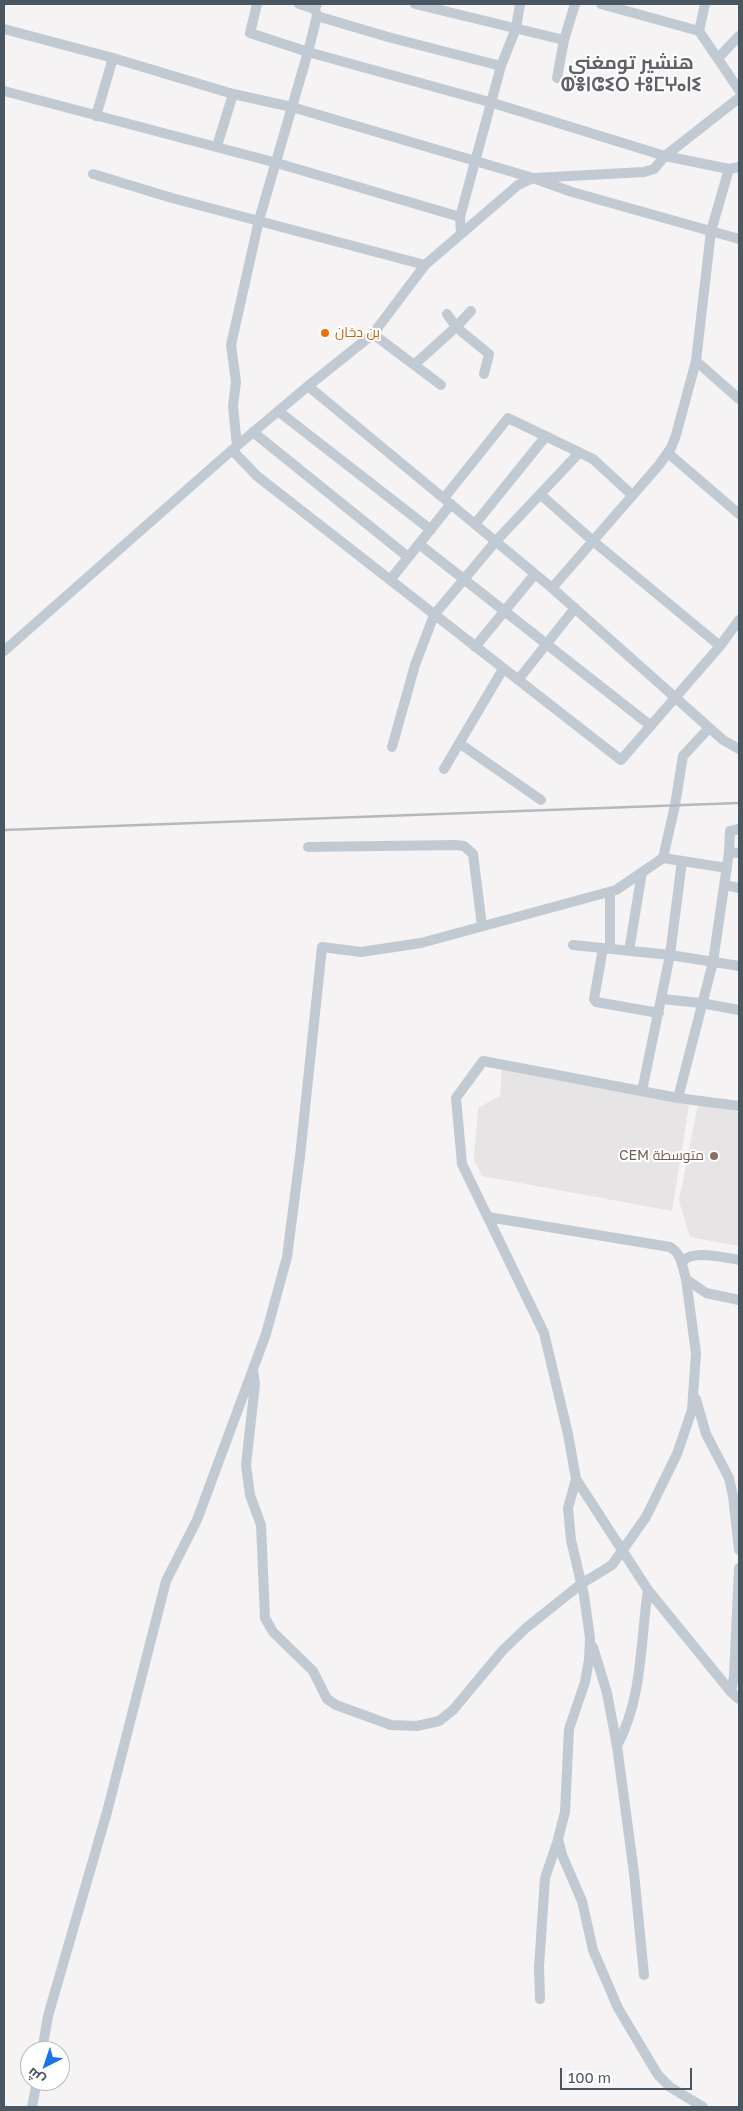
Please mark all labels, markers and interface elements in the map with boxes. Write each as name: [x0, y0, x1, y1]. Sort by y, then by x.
district label: هنشير تومغني ⵀⴻⵏⵛⵉⵔ ⵜⵓⵎⵖⴰⵏⵉ: [560, 52, 702, 96]
place label: بن دخان: [335, 325, 380, 341]
marker: بن دخان: [319, 327, 331, 339]
place label: CEM متوسطة: [619, 1148, 704, 1164]
marker: CEM متوسطة: [708, 1150, 720, 1162]
north arrow: [20, 2041, 70, 2091]
scale bar: [563, 2058, 696, 2090]
text: ش: [23, 2065, 48, 2089]
text: 100 m: [568, 2068, 611, 2086]

